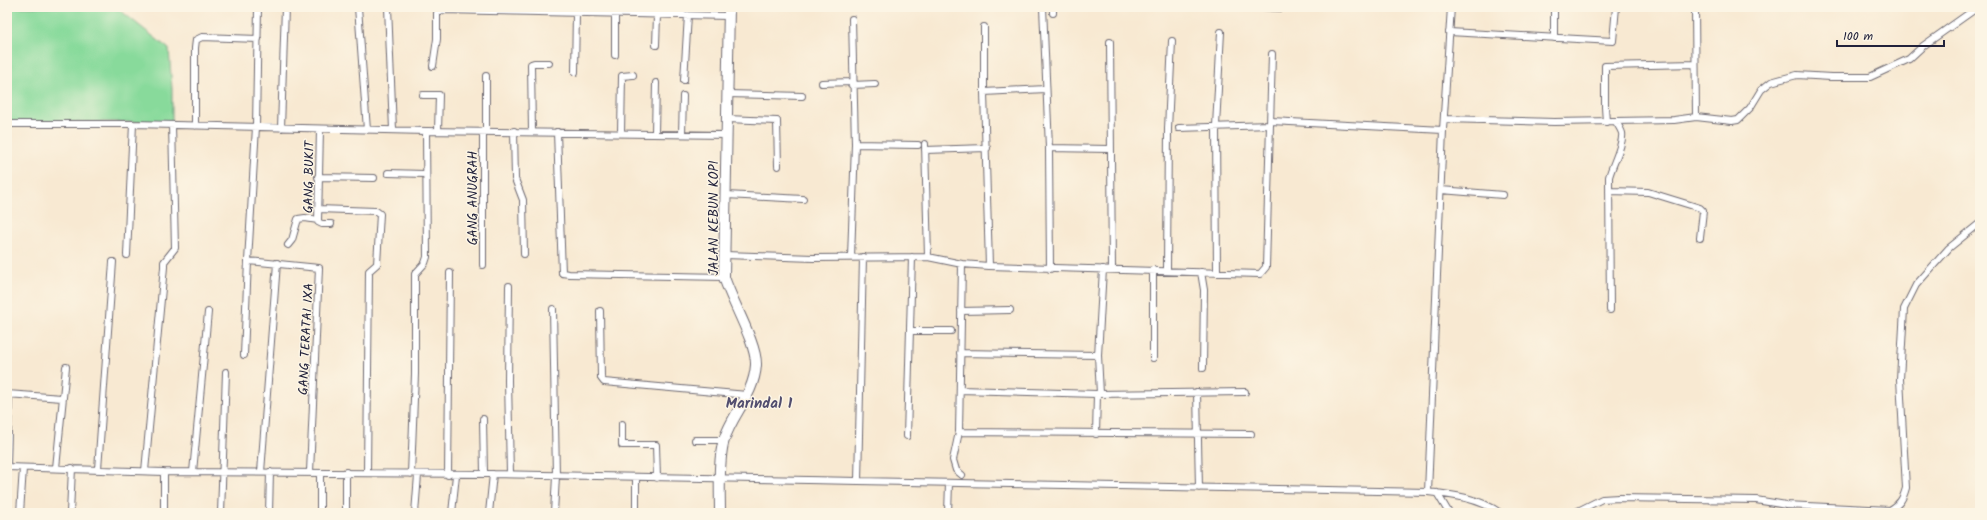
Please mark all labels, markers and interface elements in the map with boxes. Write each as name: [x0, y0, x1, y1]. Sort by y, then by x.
scale bar: [1837, 22, 1944, 48]
text: 100 m: [1843, 27, 1874, 46]
street label: GANG BUKIT: [298, 140, 321, 213]
street label: GANG ANUGRAH: [463, 150, 484, 245]
street label: JALAN KEBUN KOPI: [704, 160, 725, 276]
street label: GANG TERATAI IXA: [293, 283, 320, 396]
district label: Marindal 1: [726, 392, 793, 416]

